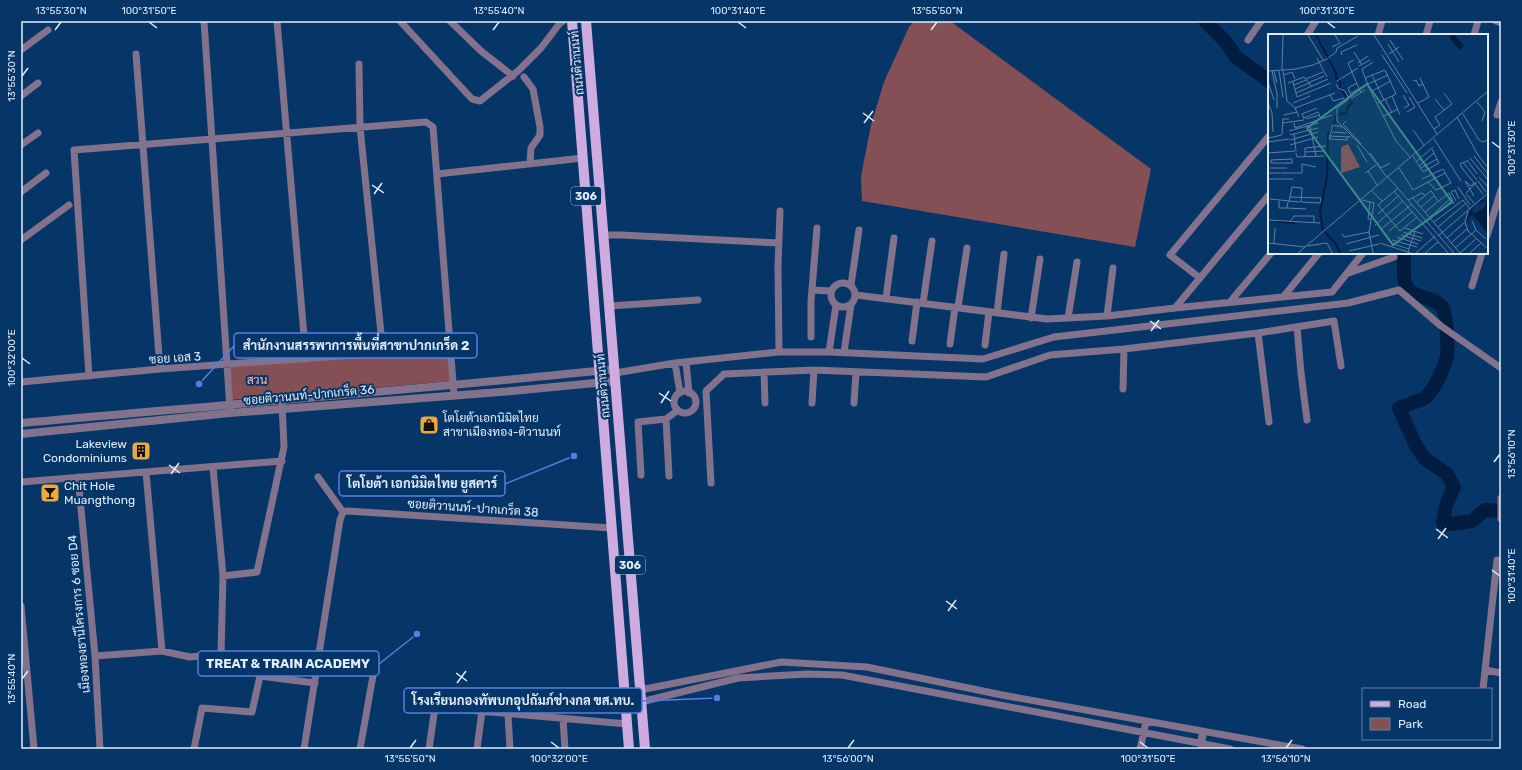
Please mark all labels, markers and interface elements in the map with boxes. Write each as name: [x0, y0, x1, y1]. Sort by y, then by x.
text: 13°55'30"N: [35, 5, 87, 17]
text: 100°31'50"E: [121, 5, 177, 17]
text: 13°55'40"N: [474, 5, 525, 17]
text: 100°31'40"E: [711, 5, 766, 17]
text: 13°55'50"N: [911, 5, 963, 17]
text: 100°31'30"E: [1299, 5, 1355, 17]
street label: ถนนติวานนท์: [566, 30, 587, 96]
inset map: [1268, 34, 1488, 254]
text: 13°55'30"N: [6, 50, 18, 102]
text: 100°31'30"E: [1506, 120, 1518, 176]
road number: 306: [571, 187, 601, 205]
text: 100°32'00"E: [6, 329, 18, 387]
text: สำนักงานสรรพาการพื้นที่สาขาปากเกร็ด 2: [243, 332, 469, 353]
callout: สำนักงานสรรพาการพื้นที่สาขาปากเกร็ด 2: [234, 333, 477, 358]
street label: ซอย เอส 3: [149, 349, 201, 367]
street label: ถนนติวานนท์: [592, 353, 613, 419]
park label: สวน: [247, 373, 268, 387]
street label: ซอยติวานนท์-ปากเกร็ด 36: [243, 380, 375, 408]
place label: โตโยต้าเอกนิมิตไทย สาขาเมืองทอง-ติวานนท์: [442, 410, 561, 439]
shop icon: โตโยต้าเอกนิมิตไทย สาขาเมืองทอง-ติวานนท์: [418, 414, 440, 436]
text: 13°56'10"N: [1506, 429, 1518, 479]
place label: Lakeview Condominiums: [43, 437, 127, 465]
building icon: Lakeview Condominiums: [130, 440, 152, 462]
callout: โตโยต้า เอกนิมิตไทย ยูสคาร์: [339, 471, 505, 496]
text: โตโยต้า เอกนิมิตไทย ยูสคาร์: [346, 474, 498, 494]
place label: Chit Hole Muangthong: [64, 479, 135, 507]
bar icon: Chit Hole Muangthong: [39, 482, 61, 504]
street label: ซอยติวานนท์-ปากเกร็ด 38: [407, 494, 539, 520]
street label: เมืองทองธานีโครงการ 6 ซอย D4: [64, 534, 93, 694]
text: 100°31'40"E: [1506, 549, 1518, 604]
road number: 306: [615, 556, 645, 574]
callout: TREAT & TRAIN ACADEMY: [198, 651, 379, 676]
text: 13°55'40"N: [6, 653, 18, 704]
text: TREAT & TRAIN ACADEMY: [206, 656, 370, 671]
callout: โรงเรียนกองทัพบกอุปถัมภ์ช่างกล ขส.ทบ.: [404, 688, 642, 713]
legend: [1362, 688, 1492, 740]
text: โรงเรียนกองทัพบกอุปถัมภ์ช่างกล ขส.ทบ.: [411, 691, 634, 711]
text: Road: [1398, 697, 1426, 711]
text: Park: [1398, 717, 1424, 731]
text: 13°55'50"N: [384, 753, 436, 765]
text: 100°32'00"E: [530, 753, 588, 765]
text: 13°56'00"N: [822, 753, 874, 765]
text: 100°31'50"E: [1120, 753, 1176, 765]
text: 13°56'10"N: [1261, 753, 1311, 765]

